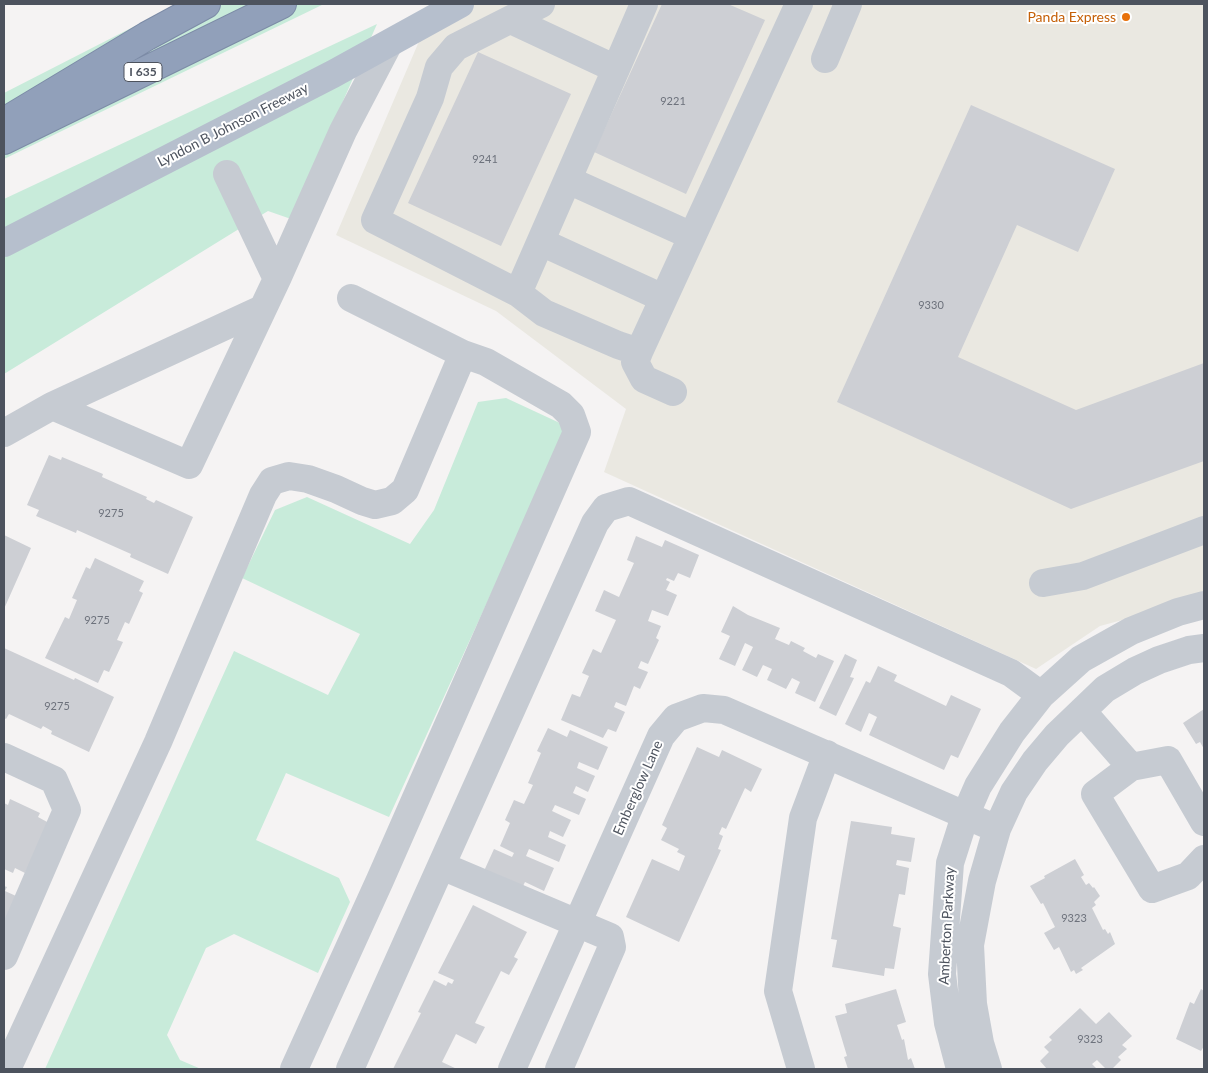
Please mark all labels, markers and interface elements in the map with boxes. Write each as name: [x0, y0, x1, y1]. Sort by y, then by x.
place label: Panda Express: [1027, 9, 1116, 25]
marker: Panda Express: [1120, 11, 1132, 23]
road number: I 635: [124, 62, 162, 82]
street label: Lyndon B Johnson Freeway: [155, 80, 311, 170]
house number: 9221: [660, 94, 686, 108]
house number: 9241: [472, 152, 498, 166]
house number: 9330: [918, 298, 944, 312]
house number: 9275: [98, 506, 124, 520]
house number: 9275: [84, 613, 110, 627]
house number: 9275: [44, 699, 70, 713]
street label: Emberglow Lane: [610, 738, 666, 838]
street label: Amberton Parkway: [936, 867, 958, 985]
house number: 9323: [1061, 911, 1087, 925]
house number: 9323: [1077, 1032, 1103, 1046]

